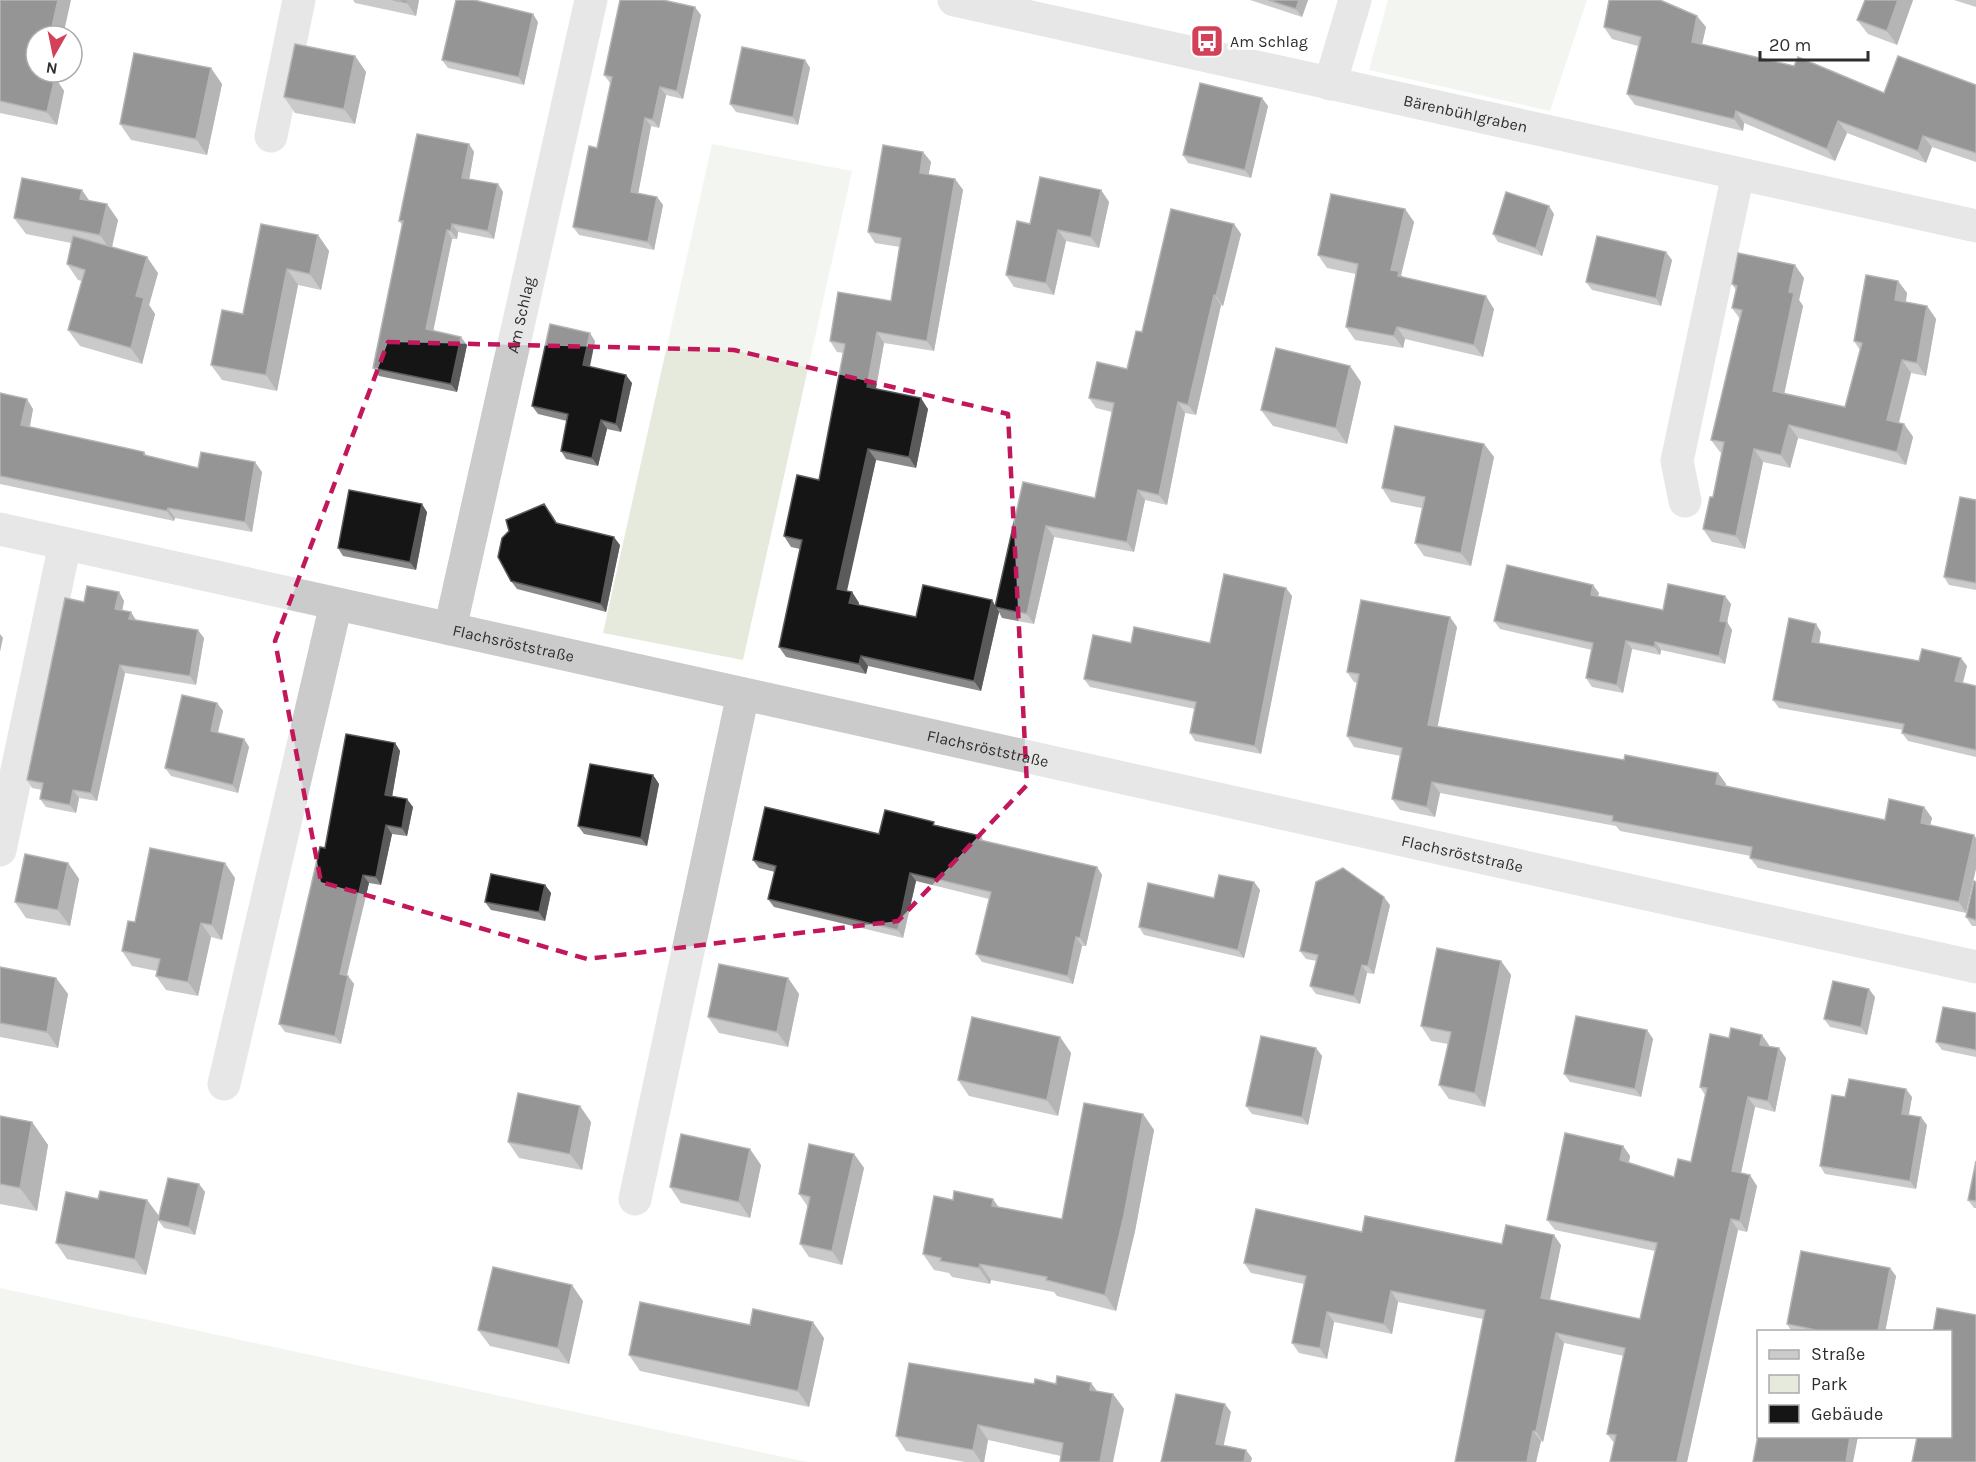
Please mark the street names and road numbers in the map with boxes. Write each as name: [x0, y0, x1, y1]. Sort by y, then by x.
street label: Bärenbühlgraben: [1402, 90, 1530, 136]
street label: Am Schlag: [503, 275, 538, 355]
street label: Flachsröststraße: [451, 620, 576, 666]
street label: Flachsröststraße: [925, 725, 1051, 771]
street label: Flachsröststraße: [1400, 830, 1525, 876]

